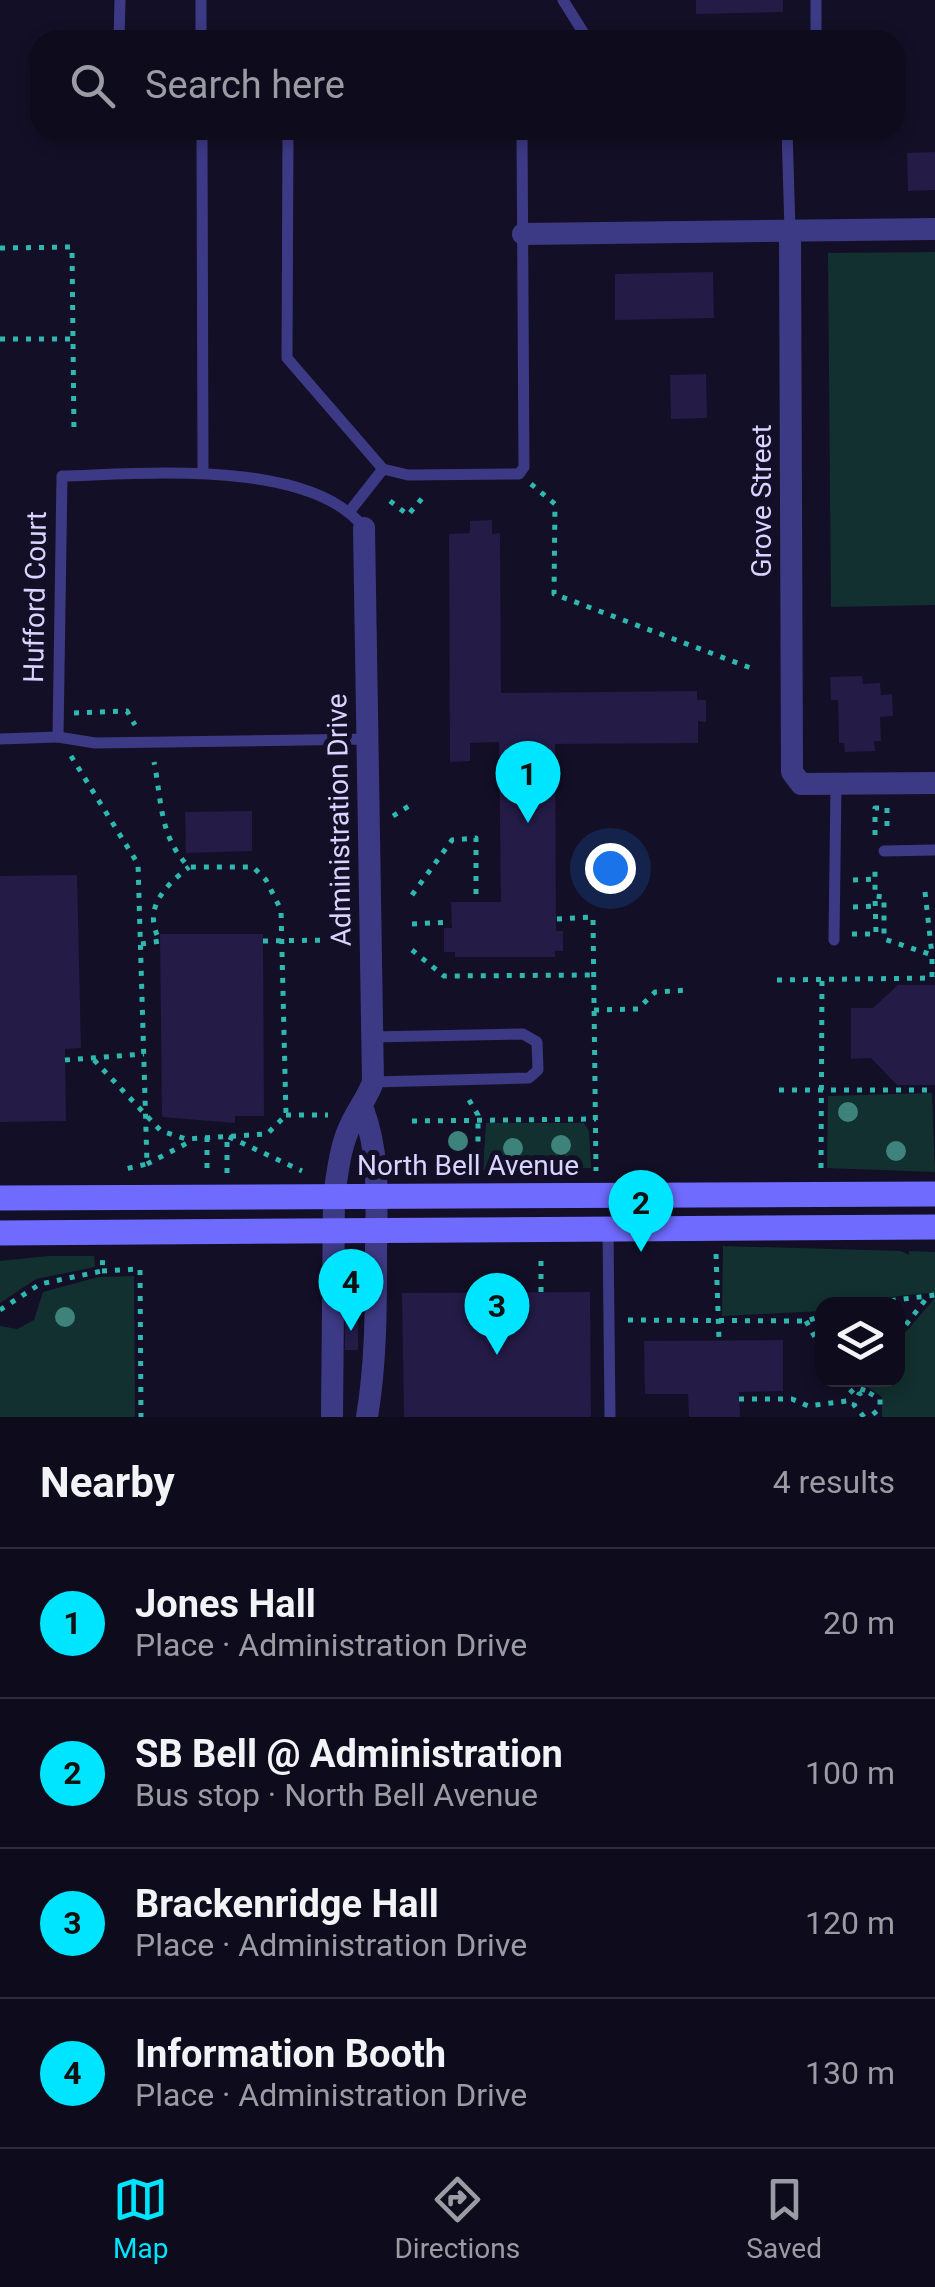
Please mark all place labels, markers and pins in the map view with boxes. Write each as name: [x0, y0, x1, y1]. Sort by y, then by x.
pin: 1: [496, 740, 560, 823]
pin: 2: [608, 1170, 674, 1252]
pin: 4: [318, 1248, 384, 1331]
pin: 3: [464, 1272, 530, 1355]

